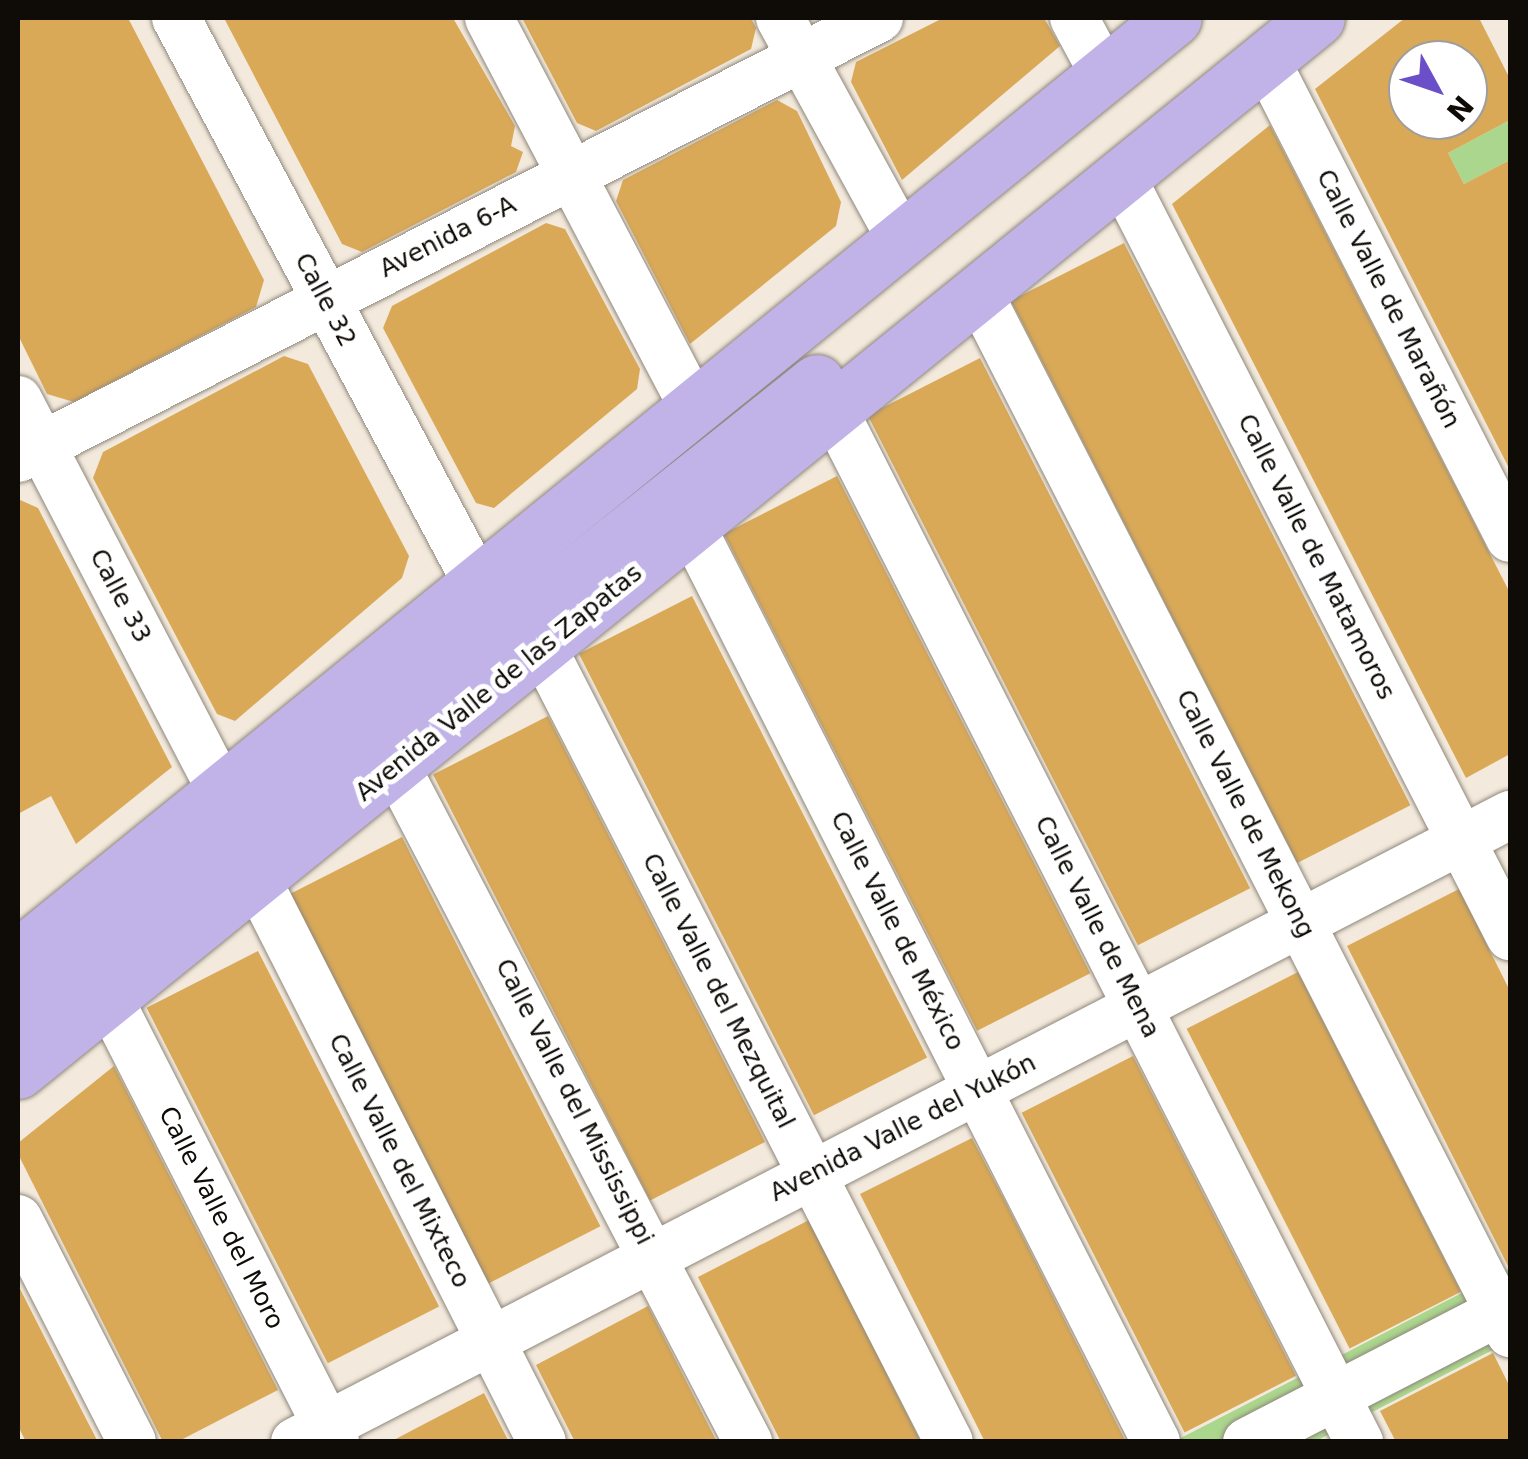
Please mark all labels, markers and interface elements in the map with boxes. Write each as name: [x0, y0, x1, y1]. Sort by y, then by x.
north arrow: [1388, 40, 1488, 140]
text: N: [1440, 89, 1480, 128]
street label: Calle Valle de Marañón: [1310, 165, 1466, 433]
street label: Avenida 6-A: [375, 190, 521, 284]
street label: Calle 32: [288, 248, 362, 352]
street label: Calle Valle de Matamoros: [1231, 409, 1401, 705]
street label: Calle 33: [83, 544, 157, 648]
street label: Avenida Valle de las Zapatas: [350, 558, 648, 808]
street label: Calle Valle de Mekong: [1169, 685, 1321, 943]
street label: Calle Valle de México: [824, 806, 970, 1056]
street label: Calle Valle de Mena: [1028, 811, 1166, 1043]
street label: Calle Valle del Mezquital: [635, 848, 801, 1134]
street label: Calle Valle del Mississippi: [489, 954, 659, 1250]
street label: Calle Valle del Mixteco: [322, 1029, 476, 1293]
street label: Avenida Valle del Yukón: [765, 1048, 1041, 1208]
street label: Calle Valle del Moro: [152, 1102, 290, 1334]

